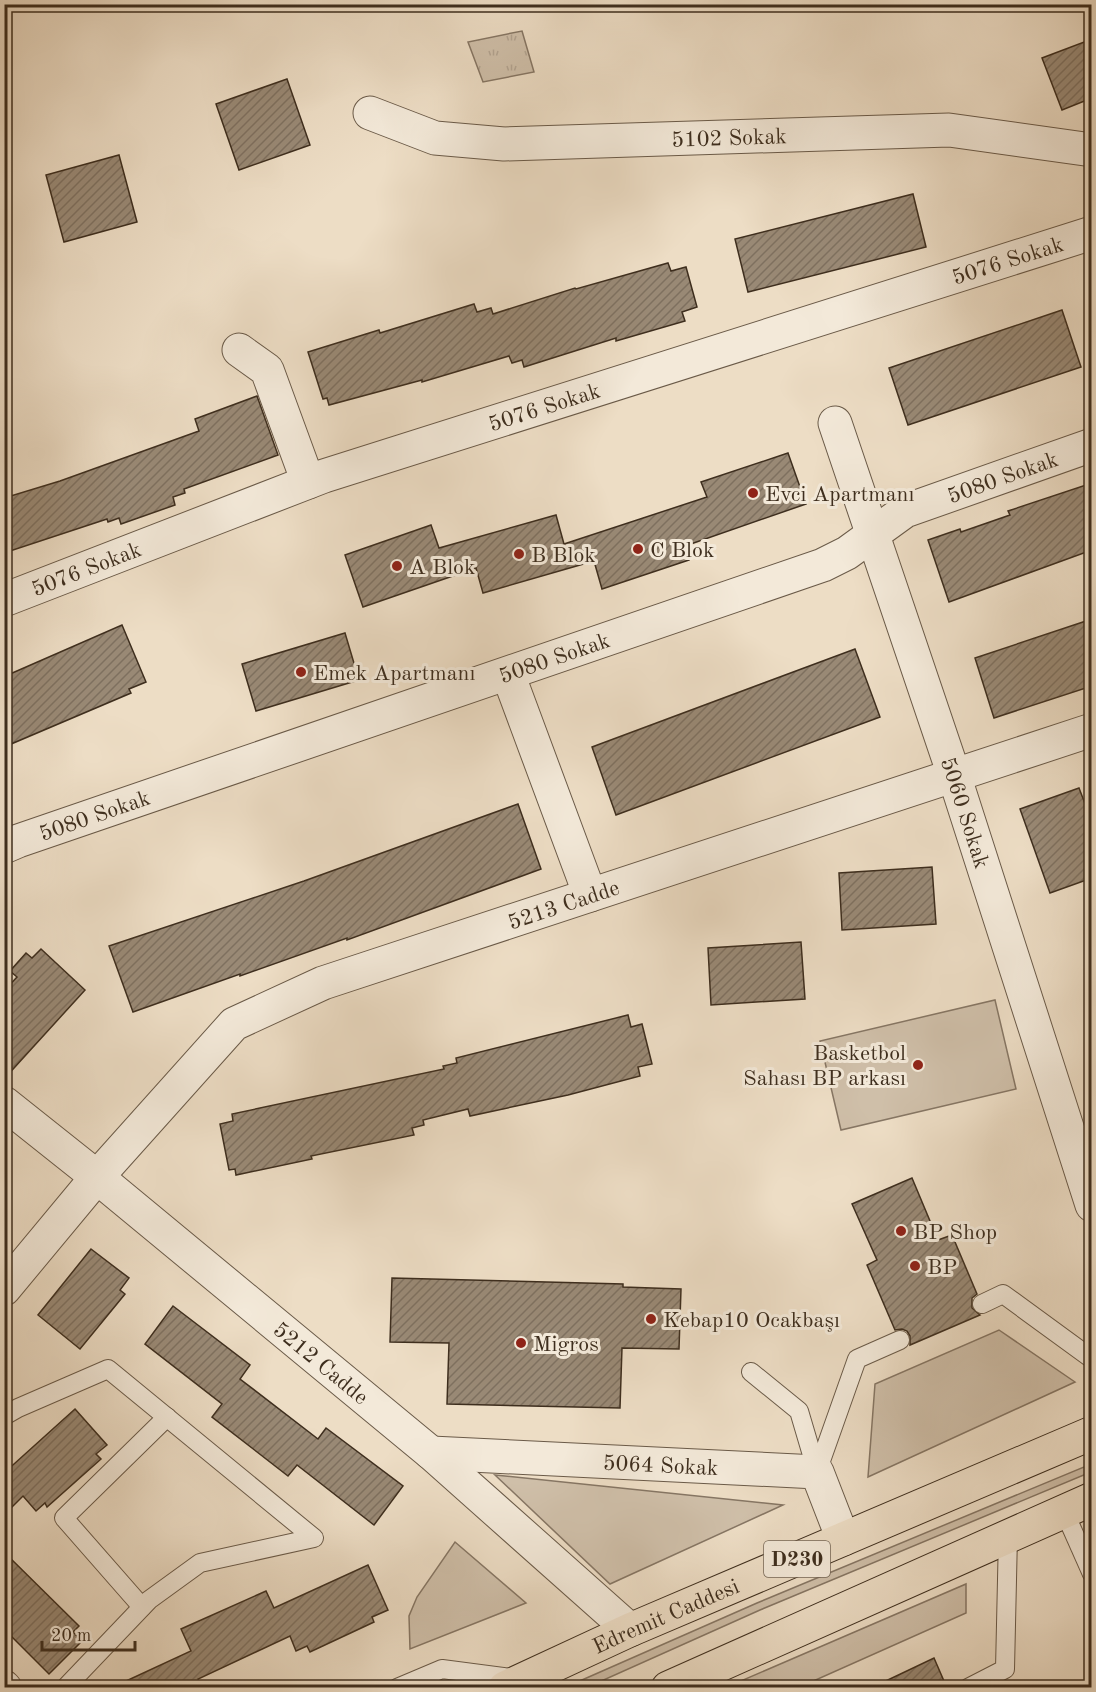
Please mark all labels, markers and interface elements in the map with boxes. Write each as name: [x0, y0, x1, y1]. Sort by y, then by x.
street label: 5102 Sokak: [671, 126, 787, 152]
street label: 5076 Sokak: [950, 234, 1066, 290]
street label: 5076 Sokak: [486, 380, 603, 436]
street label: 5080 Sokak: [945, 449, 1061, 508]
place label: Evci Apartmanı: [765, 484, 914, 506]
marker: Evci Apartmanı: [746, 486, 760, 500]
street label: 5076 Sokak: [29, 539, 145, 601]
place label: C Blok: [650, 540, 714, 562]
marker: C Blok: [631, 542, 645, 556]
place label: B Blok: [531, 545, 596, 567]
marker: B Blok: [512, 547, 526, 561]
place label: A Blok: [409, 557, 475, 579]
marker: A Blok: [390, 559, 404, 573]
street label: 5080 Sokak: [497, 630, 613, 688]
place label: Emek Apartmanı: [313, 663, 475, 685]
marker: Emek Apartmanı: [294, 665, 308, 679]
street label: 5060 Sokak: [936, 755, 992, 872]
street label: 5080 Sokak: [37, 788, 153, 846]
street label: 5213 Cadde: [505, 877, 623, 934]
place label: Basketbol Sahası BP arkası: [743, 1043, 906, 1090]
marker: Basketbol Sahası BP arkası: [911, 1058, 925, 1072]
place label: BP Shop: [913, 1222, 997, 1244]
marker: BP Shop: [894, 1224, 908, 1238]
place label: BP: [927, 1257, 957, 1279]
marker: BP: [908, 1259, 922, 1273]
place label: Kebap10 Ocakbaşı: [663, 1310, 840, 1332]
marker: Kebap10 Ocakbaşı: [644, 1312, 658, 1326]
street label: 5212 Cadde: [268, 1319, 372, 1409]
place label: Migros: [533, 1334, 599, 1356]
marker: Migros: [514, 1336, 528, 1350]
street label: 5064 Sokak: [602, 1452, 719, 1480]
road number: D230: [764, 1541, 830, 1577]
street label: Edremit Caddesi: [589, 1576, 743, 1659]
scale bar: [42, 1614, 135, 1652]
text: 20 m: [51, 1627, 91, 1645]

